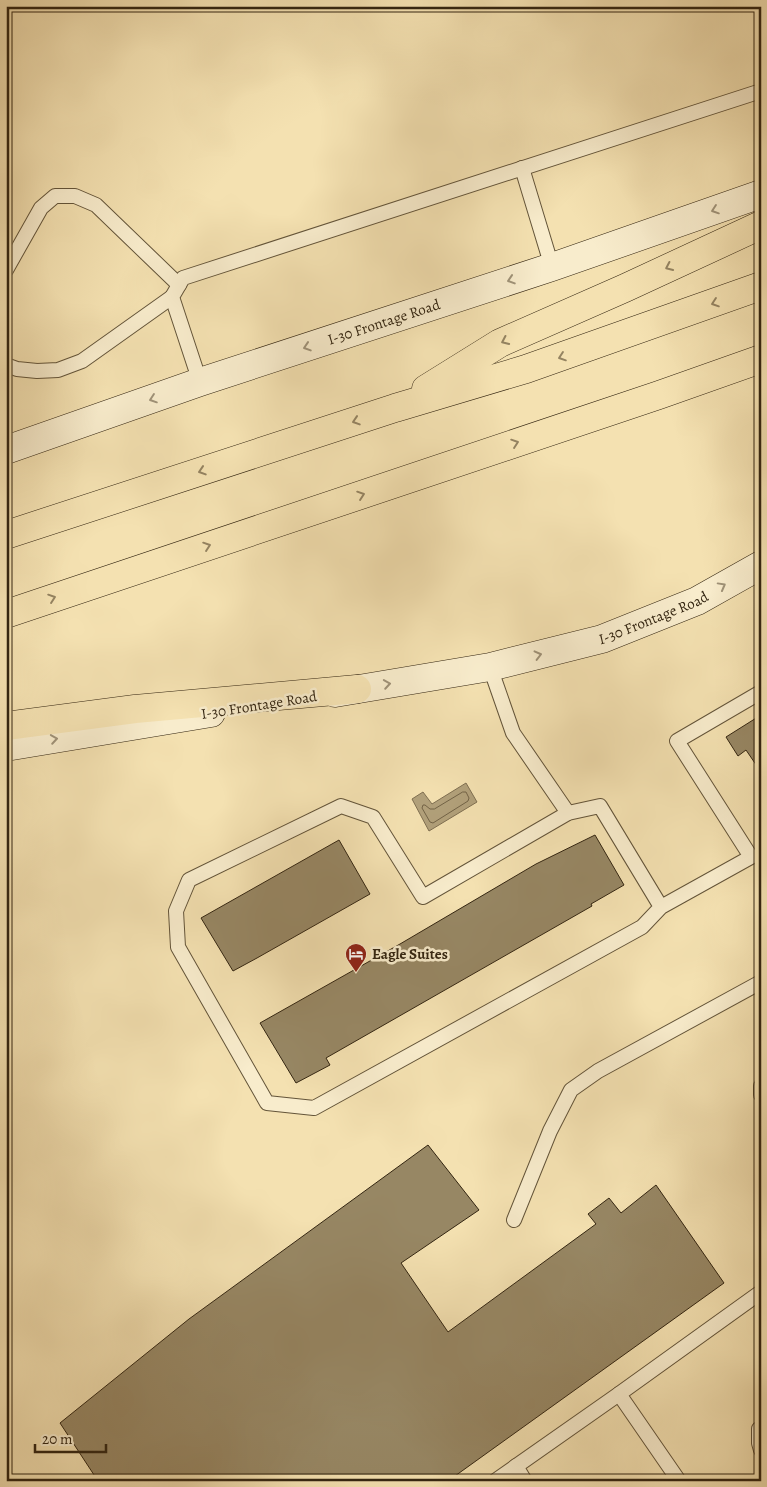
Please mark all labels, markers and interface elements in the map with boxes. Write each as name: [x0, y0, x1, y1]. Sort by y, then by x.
one-way arrow: [711, 204, 719, 214]
one-way arrow: [665, 261, 674, 272]
one-way arrow: [508, 274, 516, 284]
street label: I-30 Frontage Road: [325, 294, 444, 350]
one-way arrow: [711, 297, 720, 307]
one-way arrow: [501, 335, 510, 345]
one-way arrow: [303, 341, 312, 351]
one-way arrow: [558, 351, 566, 361]
one-way arrow: [149, 393, 158, 403]
one-way arrow: [353, 415, 361, 425]
one-way arrow: [510, 439, 518, 449]
one-way arrow: [198, 465, 207, 475]
one-way arrow: [356, 491, 364, 501]
one-way arrow: [202, 542, 210, 552]
one-way arrow: [717, 583, 726, 593]
street label: I-30 Frontage Road: [597, 586, 713, 649]
one-way arrow: [48, 594, 56, 604]
one-way arrow: [533, 650, 542, 661]
one-way arrow: [384, 679, 392, 690]
street label: I-30 Frontage Road: [200, 686, 319, 724]
one-way arrow: [51, 734, 59, 745]
hotel icon: Eagle Suites: [344, 942, 368, 973]
place label: Eagle Suites: [372, 944, 448, 964]
scale bar: [35, 1422, 106, 1454]
text: 20 m: [42, 1429, 73, 1449]

